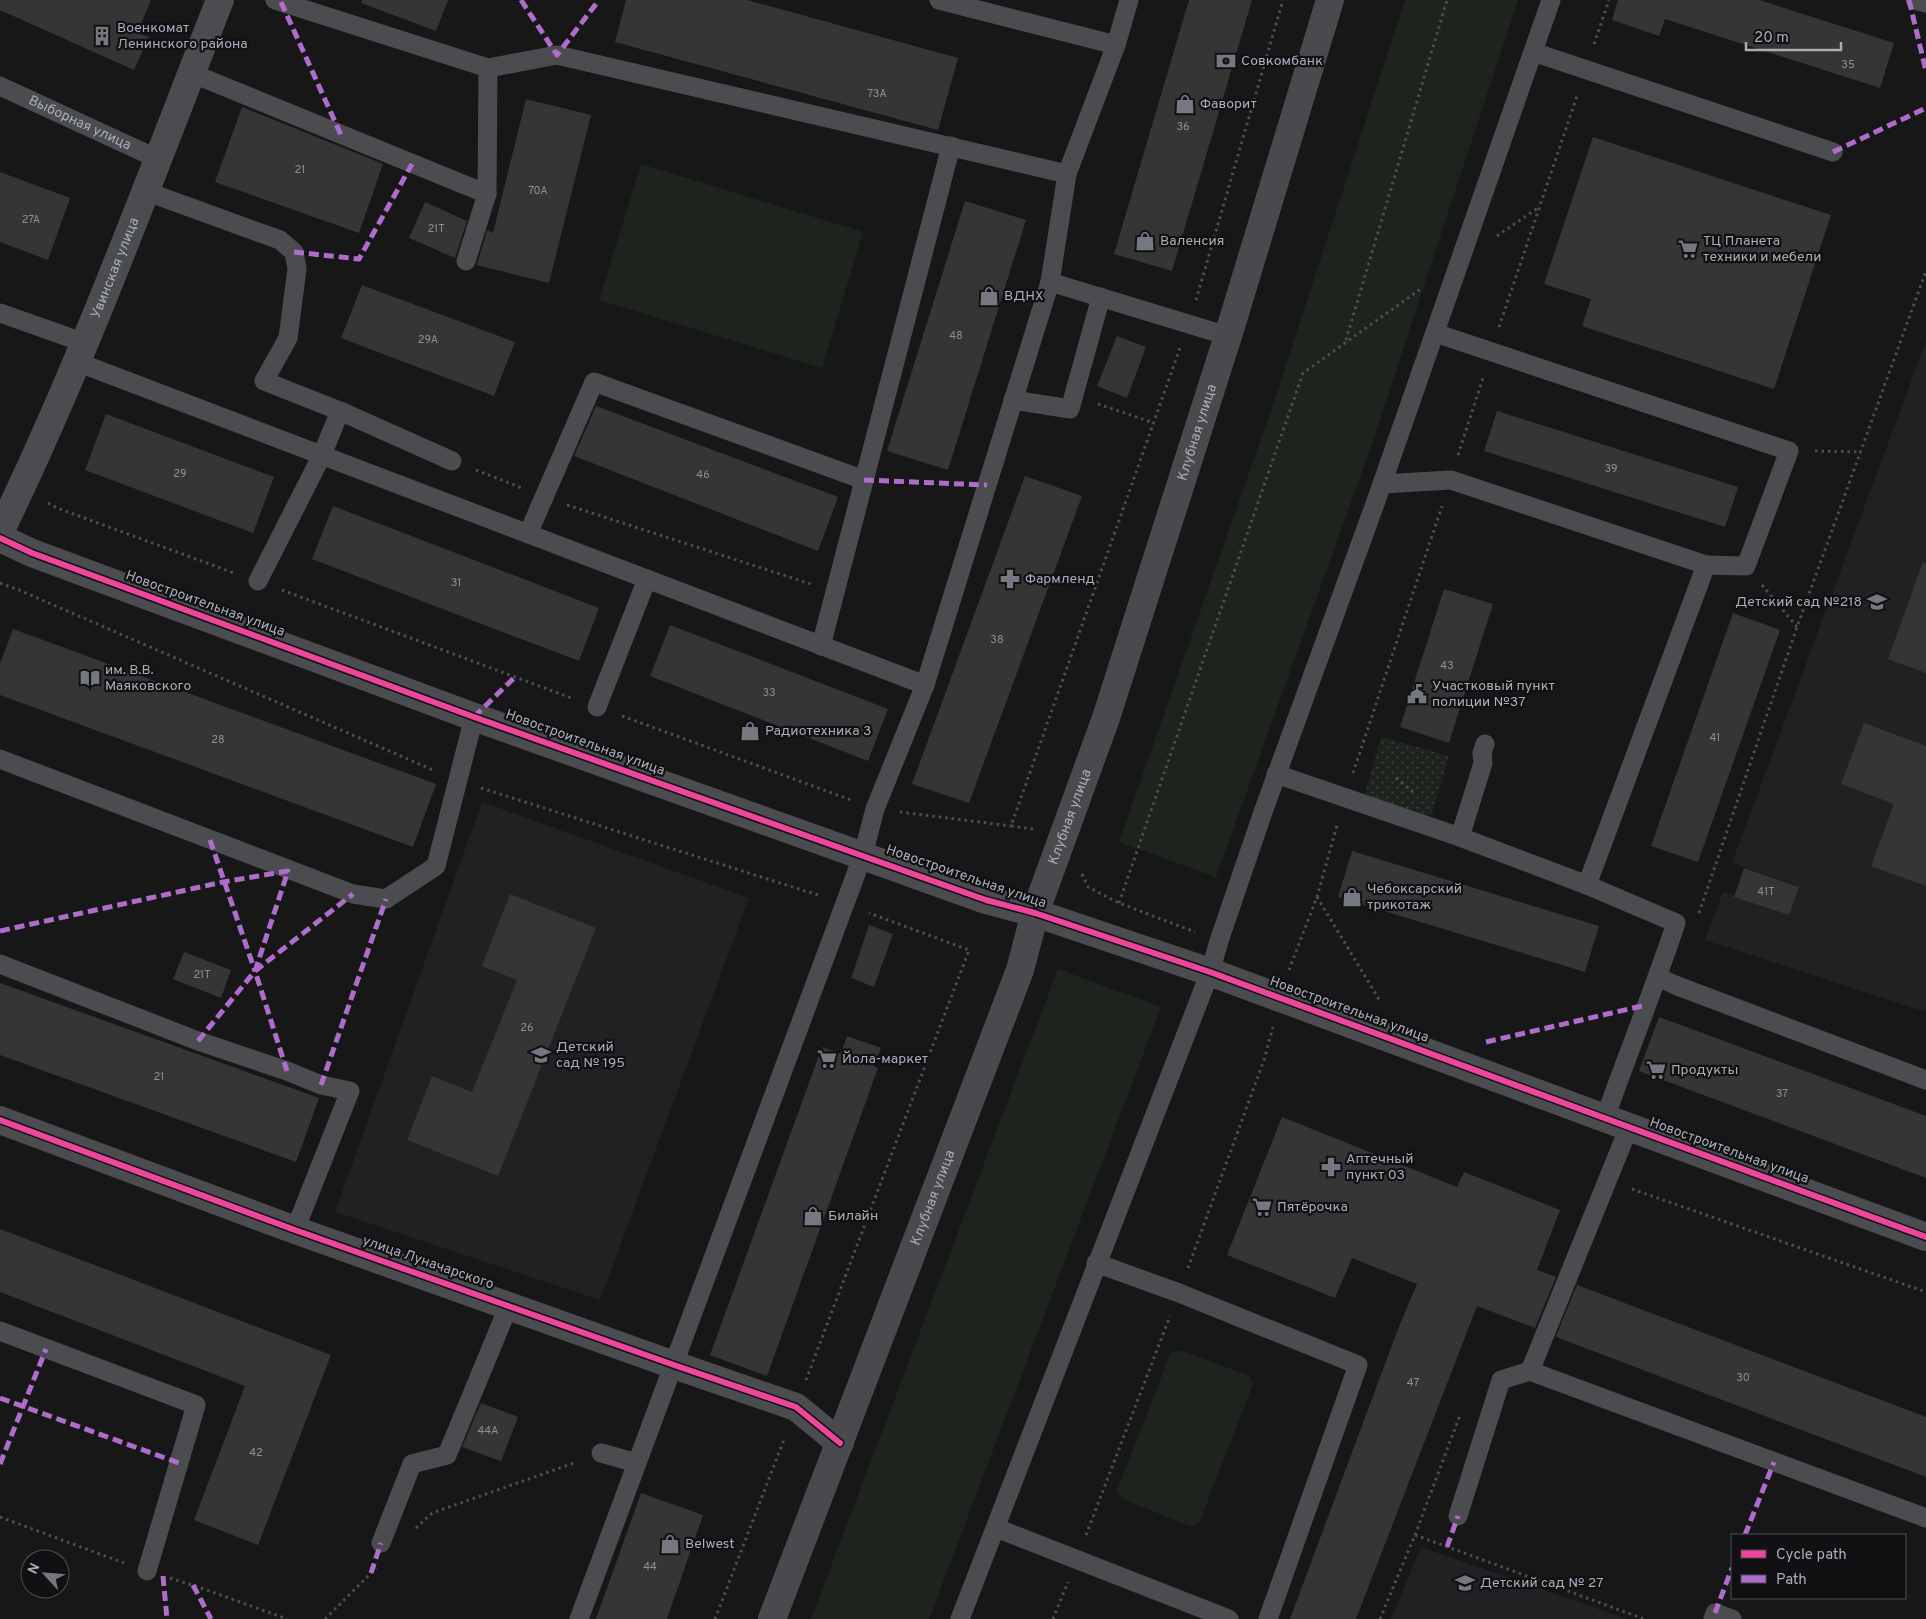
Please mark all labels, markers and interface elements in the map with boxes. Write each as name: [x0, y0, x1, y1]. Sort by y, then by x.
place label: Военкомат Ленинского района: [117, 20, 248, 53]
scale bar: [1746, 20, 1841, 52]
building icon: Военкомат Ленинского района: [91, 25, 113, 47]
text: 20 m: [1754, 29, 1789, 48]
bank icon: Совкомбанк: [1215, 50, 1237, 72]
place label: Совкомбанк: [1241, 53, 1323, 70]
house number: 35: [1841, 58, 1855, 72]
house number: 73А: [867, 87, 887, 101]
street label: Выборная улица: [26, 92, 134, 154]
shop icon: Фаворит: [1174, 93, 1196, 115]
place label: Фаворит: [1200, 96, 1257, 113]
house number: 36: [1176, 120, 1190, 134]
house number: 21: [295, 163, 305, 177]
house number: 70А: [528, 184, 548, 198]
house number: 27А: [22, 213, 40, 227]
street label: Увинская улица: [87, 215, 143, 321]
house number: 21Т: [427, 222, 445, 236]
shop icon: Валенсия: [1134, 230, 1156, 252]
place label: Валенсия: [1160, 233, 1225, 250]
place label: ТЦ Планета техники и мебели: [1703, 233, 1821, 266]
supermarket icon: ТЦ Планета техники и мебели: [1677, 238, 1699, 260]
shop icon: ВДНХ: [978, 285, 1000, 307]
place label: ВДНХ: [1004, 288, 1043, 305]
house number: 48: [949, 329, 963, 343]
house number: 29А: [418, 333, 438, 347]
street label: Клубная улица: [1174, 382, 1221, 483]
house number: 39: [1605, 462, 1617, 476]
house number: 29: [173, 467, 187, 481]
house number: 46: [696, 468, 710, 482]
street label: Новостроительная улица: [123, 567, 287, 641]
pharmacy icon: Фармленд: [999, 568, 1021, 590]
place label: Фармленд: [1025, 571, 1095, 588]
house number: 31: [451, 576, 461, 590]
school or university icon: Детский сад №218: [1866, 591, 1888, 613]
place label: Детский сад №218: [1735, 594, 1862, 611]
house number: 38: [990, 633, 1004, 647]
house number: 43: [1440, 659, 1454, 673]
place label: им. В.В. Маяковского: [105, 662, 192, 695]
library icon: им. В.В. Маяковского: [79, 667, 101, 689]
place label: Участковый пункт полиции №37: [1432, 678, 1555, 711]
public building icon: Участковый пункт полиции №37: [1406, 683, 1428, 705]
house number: 33: [762, 686, 776, 700]
street label: Новостроительная улица: [503, 706, 667, 780]
shop icon: Радиотехника 3: [739, 720, 761, 742]
place label: Радиотехника 3: [765, 723, 871, 740]
house number: 41: [1710, 731, 1720, 745]
house number: 28: [211, 733, 225, 747]
street label: Клубная улица: [1045, 767, 1095, 867]
street label: Новостроительная улица: [884, 842, 1048, 912]
place label: Чебоксарский трикотаж: [1367, 881, 1462, 914]
house number: 41Т: [1757, 885, 1775, 899]
shop icon: Чебоксарский трикотаж: [1341, 886, 1363, 908]
house number: 21Т: [193, 968, 211, 982]
street label: Новостроительная улица: [1267, 973, 1431, 1047]
house number: 26: [520, 1021, 534, 1035]
place label: Детский сад № 195: [556, 1039, 625, 1072]
school or university icon: Детский сад № 195: [530, 1044, 552, 1066]
supermarket icon: Йола-маркет: [816, 1048, 838, 1070]
place label: Йола-маркет: [842, 1050, 928, 1068]
supermarket icon: Продукты: [1645, 1059, 1667, 1081]
place label: Продукты: [1671, 1062, 1738, 1079]
house number: 21: [154, 1070, 164, 1084]
house number: 37: [1776, 1087, 1788, 1101]
street label: Новостроительная улица: [1647, 1114, 1811, 1188]
street label: Клубная улица: [907, 1148, 959, 1248]
place label: Аптечный пункт 03: [1346, 1151, 1414, 1184]
pharmacy icon: Аптечный пункт 03: [1320, 1156, 1342, 1178]
supermarket icon: Пятёрочка: [1251, 1196, 1273, 1218]
place label: Пятёрочка: [1277, 1199, 1348, 1216]
shop icon: Билайн: [802, 1205, 824, 1227]
place label: Билайн: [828, 1208, 878, 1225]
street label: улица Луначарского: [360, 1233, 496, 1294]
house number: 30: [1736, 1371, 1750, 1385]
house number: 47: [1407, 1376, 1419, 1390]
house number: 44А: [478, 1424, 498, 1438]
house number: 42: [249, 1446, 263, 1460]
shop icon: Belwest: [659, 1533, 681, 1555]
legend: [1731, 1534, 1906, 1599]
place label: Belwest: [685, 1536, 735, 1553]
text: Cycle path: [1776, 1546, 1847, 1565]
north arrow: [20, 1549, 70, 1599]
house number: 44: [643, 1560, 657, 1574]
text: N: [25, 1561, 45, 1577]
text: Path: [1776, 1571, 1807, 1590]
school or university icon: Детский сад № 27: [1454, 1572, 1476, 1594]
place label: Детский сад № 27: [1480, 1575, 1603, 1592]

